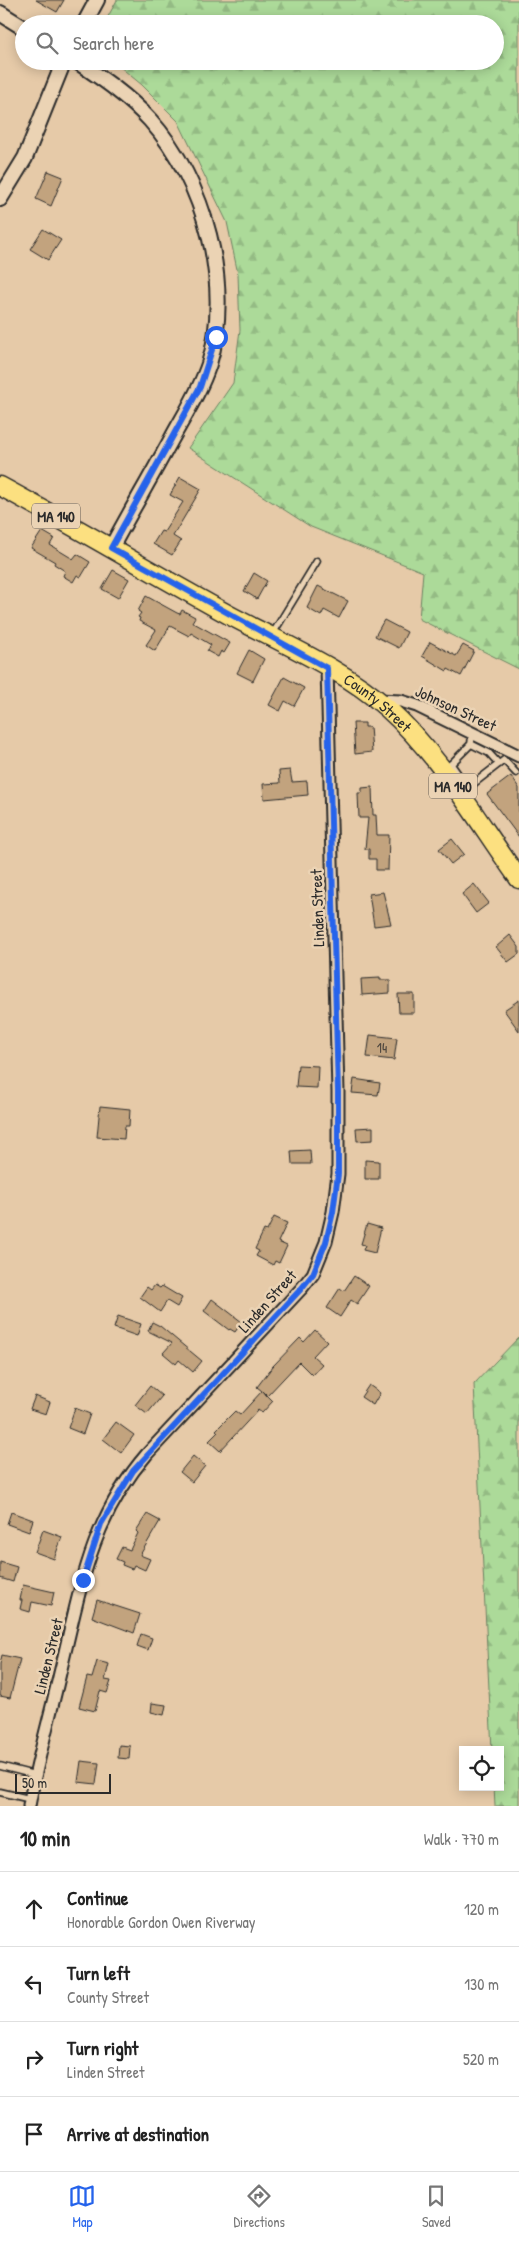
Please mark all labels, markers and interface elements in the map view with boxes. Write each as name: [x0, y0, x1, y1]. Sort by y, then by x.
search box: [15, 15, 504, 70]
icon: search: [33, 29, 61, 57]
text: Search here: [73, 30, 154, 56]
route start: [205, 326, 228, 349]
road number: MA 140: [32, 504, 80, 528]
street label: County Street: [340, 668, 417, 737]
street label: Johnson Street: [412, 680, 501, 737]
road number: MA 140: [429, 774, 477, 798]
street label: Linden Street: [305, 868, 329, 947]
house number: 14: [377, 1038, 387, 1057]
street label: Linden Street: [233, 1264, 301, 1337]
route end: [72, 1569, 95, 1592]
street label: Linden Street: [28, 1615, 68, 1696]
map controls: [459, 1746, 504, 1791]
button: locate: [459, 1746, 504, 1791]
scale bar: [15, 1771, 111, 1794]
text: 50 m: [22, 1773, 47, 1792]
text: 10 min: [20, 1824, 70, 1853]
text: Walk · 770 m: [424, 1828, 499, 1850]
text: Continue: [67, 1885, 128, 1911]
icon: ahead: [20, 1895, 48, 1923]
text: 120 m: [464, 1898, 499, 1920]
text: Honorable Gordon Owen Riverway: [67, 1911, 256, 1933]
text: Turn left: [67, 1960, 130, 1986]
icon: left: [20, 1970, 48, 1998]
text: 130 m: [464, 1973, 499, 1995]
text: County Street: [67, 1986, 149, 2008]
text: Turn right: [67, 2035, 138, 2061]
icon: right: [20, 2045, 48, 2073]
text: 520 m: [463, 2048, 499, 2070]
text: Linden Street: [67, 2061, 145, 2083]
icon: arrive: [20, 2120, 48, 2148]
text: Arrive at destination: [67, 2121, 209, 2147]
tab: Map: [68, 2182, 96, 2231]
tab: Directions: [233, 2182, 285, 2231]
tab: Saved: [422, 2182, 451, 2231]

